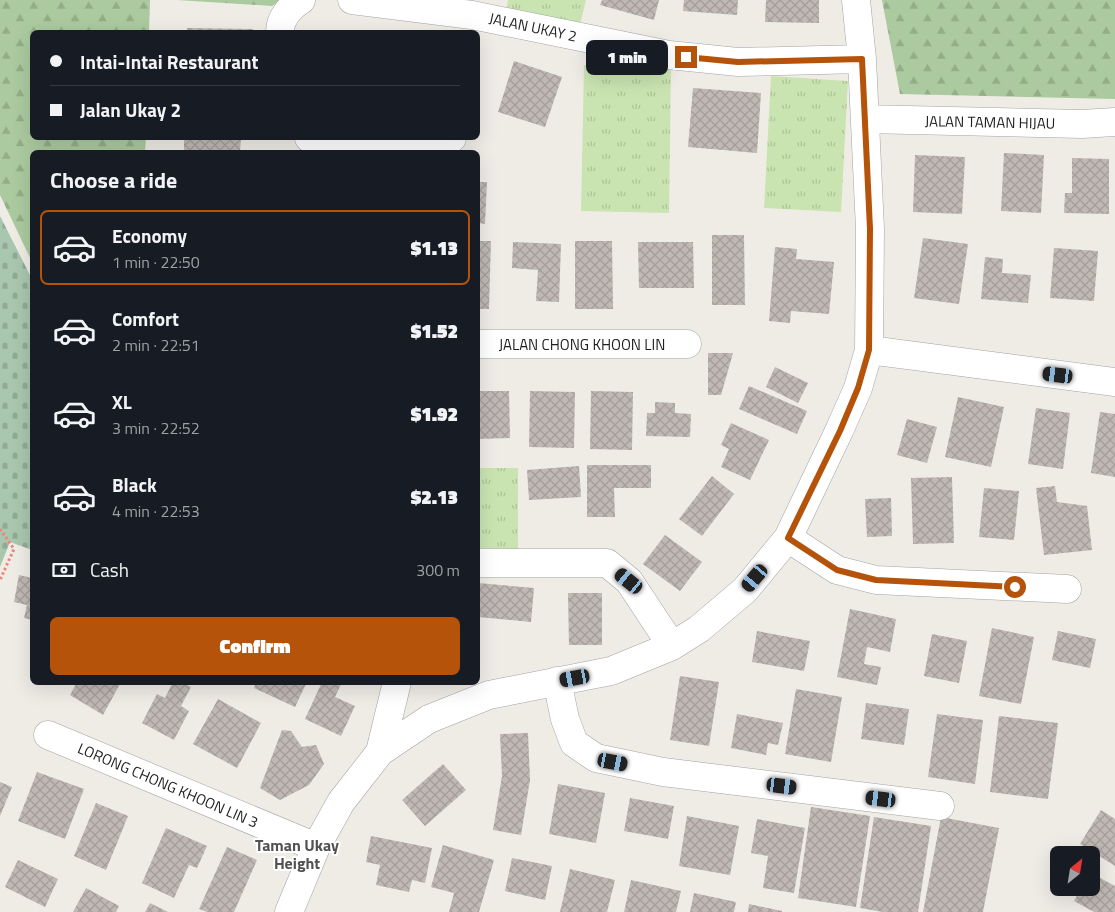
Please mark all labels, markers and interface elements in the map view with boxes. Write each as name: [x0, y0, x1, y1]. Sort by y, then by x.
street label: JALAN UKAY 2: [487, 6, 579, 48]
callout: 1 min: [586, 40, 668, 74]
text: 1 min: [607, 45, 647, 69]
route end: [675, 46, 697, 68]
text: Intai-Intai Restaurant: [80, 47, 259, 76]
text: Jalan Ukay 2: [80, 95, 181, 124]
street label: JALAN TAMAN HIJAU: [925, 109, 1055, 135]
text: Choose a ride: [50, 163, 177, 197]
text: Economy: [112, 221, 187, 250]
icon: car: [52, 225, 97, 270]
text: $1.13: [411, 233, 458, 262]
text: 1 min · 22:50: [112, 250, 200, 274]
text: Comfort: [112, 304, 179, 333]
icon: car: [52, 308, 97, 353]
text: $1.52: [411, 316, 458, 345]
text: 2 min · 22:51: [112, 333, 200, 357]
street label: JALAN CHONG KHOON LIN: [499, 333, 665, 356]
car: [1042, 366, 1073, 384]
text: XL: [112, 387, 132, 416]
icon: car: [52, 391, 97, 436]
text: $1.92: [411, 399, 458, 428]
text: 3 min · 22:52: [112, 416, 200, 440]
text: Black: [112, 470, 157, 499]
icon: car: [52, 474, 97, 519]
text: $2.13: [411, 482, 458, 511]
text: 4 min · 22:53: [112, 499, 200, 523]
text: Cash: [90, 555, 129, 584]
icon: cash: [50, 556, 78, 584]
text: 300 m: [416, 558, 460, 582]
car: [739, 562, 770, 594]
car: [612, 566, 645, 596]
route start: [1004, 576, 1026, 598]
button: Confirm: [50, 617, 460, 675]
car: [558, 668, 591, 688]
street label: LORONG CHONG KHOON LIN 3: [74, 736, 262, 834]
car: [596, 752, 629, 772]
car: [766, 777, 797, 795]
car: [865, 790, 896, 808]
district label: Taman Ukay Height: [255, 833, 339, 875]
north arrow: [1050, 846, 1100, 896]
map controls: [1050, 846, 1100, 896]

